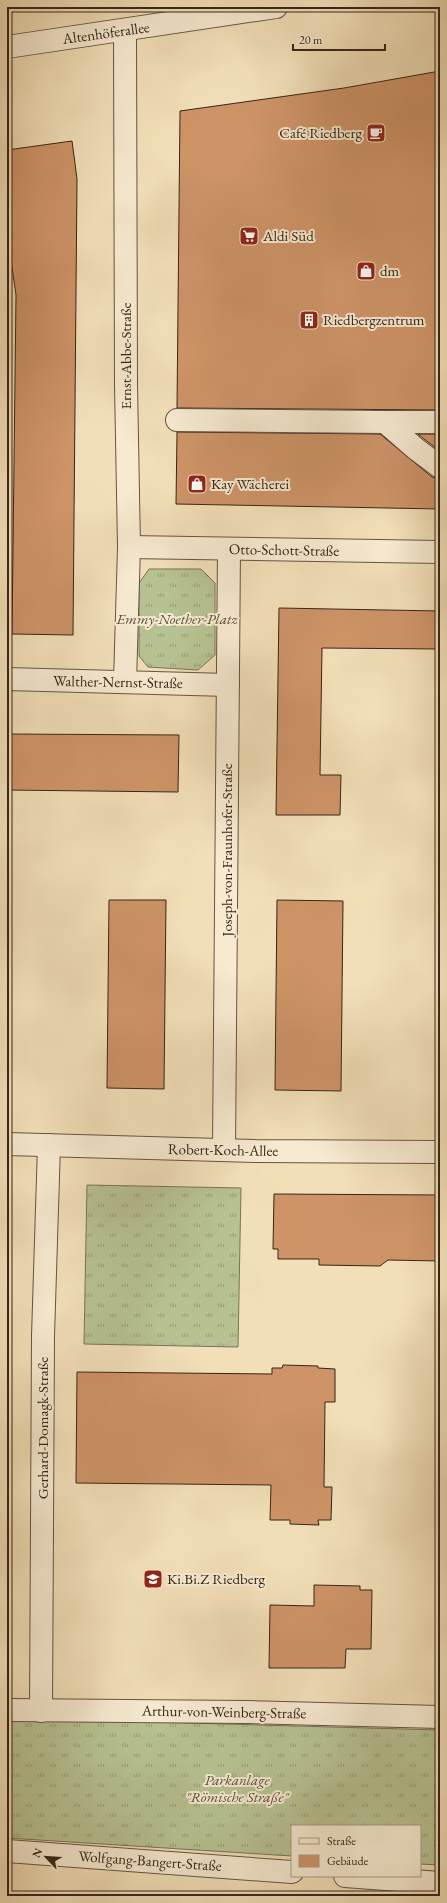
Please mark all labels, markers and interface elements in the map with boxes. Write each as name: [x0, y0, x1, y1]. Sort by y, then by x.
street label: Altenhöferallee: [60, 17, 151, 48]
scale bar: [293, 26, 385, 52]
text: 20 m: [299, 32, 323, 48]
cafe icon: Café Riedberg: [365, 122, 387, 144]
place label: Café Riedberg: [279, 123, 362, 142]
supermarket icon: Aldi Süd: [238, 225, 260, 247]
place label: Aldi Süd: [262, 226, 314, 245]
shop icon: dm: [355, 260, 377, 282]
place label: dm: [380, 261, 400, 280]
street label: Ernst-Abbe-Straße: [116, 302, 135, 409]
building icon: Riedbergzentrum: [298, 309, 320, 331]
place label: Riedbergzentrum: [323, 310, 425, 329]
shop icon: Kay Wächerei: [186, 473, 208, 495]
place label: Kay Wächerei: [211, 474, 289, 493]
street label: Otto-Schott-Straße: [229, 539, 339, 560]
park label: Emmy-Noether-Platz: [115, 609, 238, 628]
street label: Walther-Nernst-Straße: [53, 671, 183, 692]
street label: Joseph-von-Fraunhofer-Straße: [217, 763, 236, 939]
street label: Robert-Koch-Allee: [168, 1139, 278, 1160]
street label: Gerhard-Domagk-Straße: [33, 1357, 52, 1499]
school or university icon: Ki.Bi.Z Riedberg: [142, 1568, 164, 1590]
place label: Ki.Bi.Z Riedberg: [167, 1569, 266, 1588]
street label: Arthur-von-Weinberg-Straße: [141, 1701, 307, 1722]
park label: Parkanlage "Römische Straße": [186, 1770, 290, 1806]
legend: [291, 1825, 421, 1877]
text: Straße: [327, 1833, 356, 1849]
north arrow: [26, 1837, 66, 1877]
text: N: [29, 1846, 45, 1860]
street label: Wolfgang-Bangert-Straße: [78, 1846, 223, 1875]
text: Gebäude: [327, 1853, 369, 1869]

